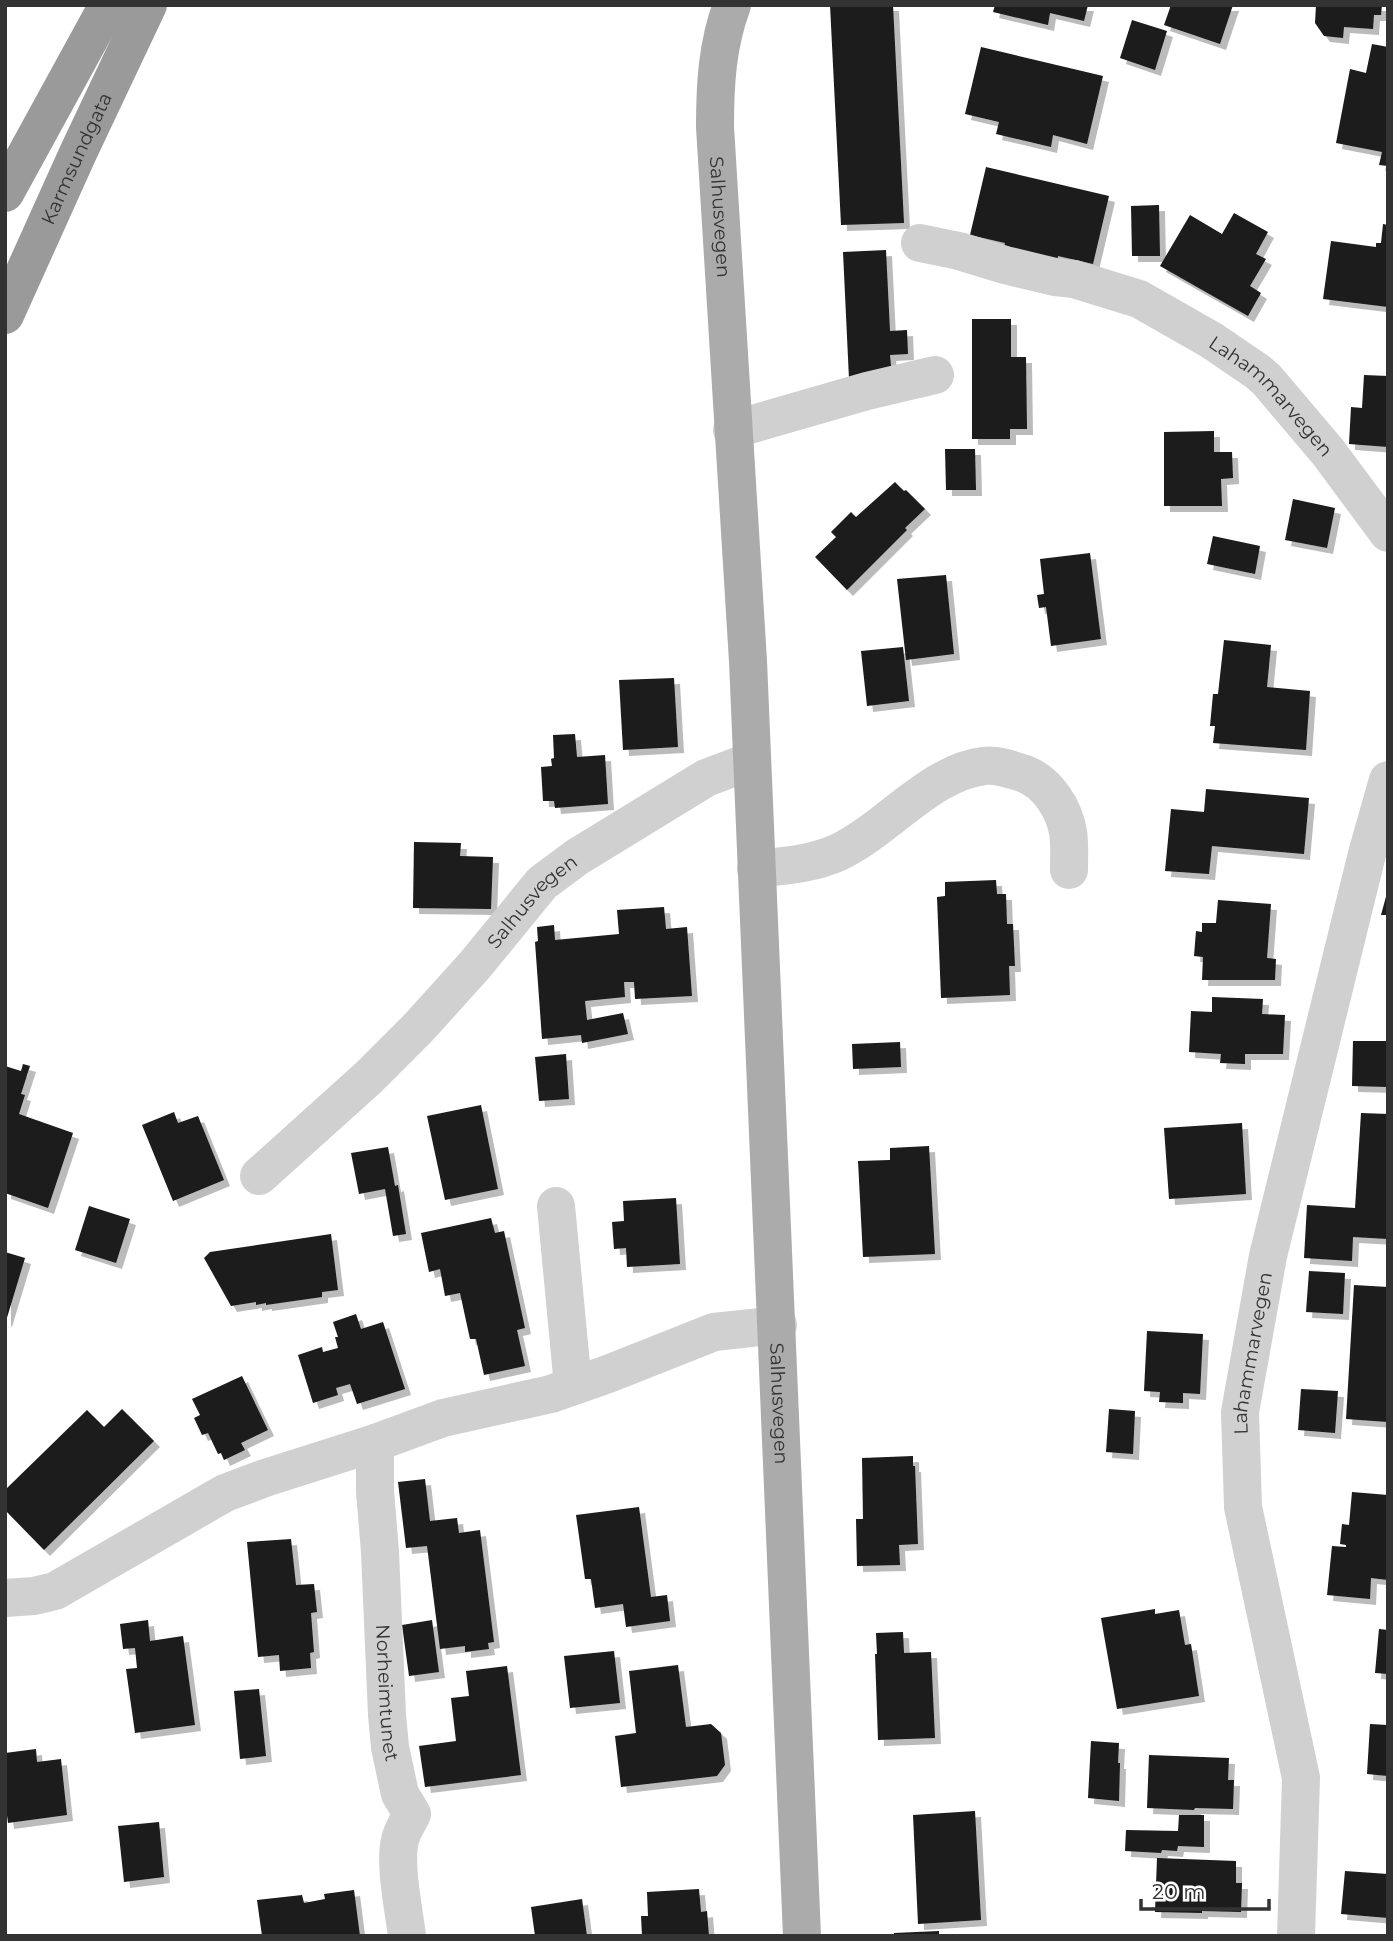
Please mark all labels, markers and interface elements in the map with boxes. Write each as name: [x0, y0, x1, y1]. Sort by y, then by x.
street label: Karmsundgata: [36, 89, 116, 228]
street label: Salhusvegen: [705, 156, 736, 278]
street label: Lahammarvegen: [1205, 331, 1338, 461]
street label: Salhusvegen: [482, 850, 582, 953]
street label: Lahammarvegen: [1229, 1270, 1276, 1435]
street label: Salhusvegen: [765, 1342, 794, 1465]
street label: Norheimtunet: [372, 1624, 404, 1763]
scale bar: [1141, 1868, 1269, 1912]
text: 20 m: [1152, 1879, 1206, 1904]

